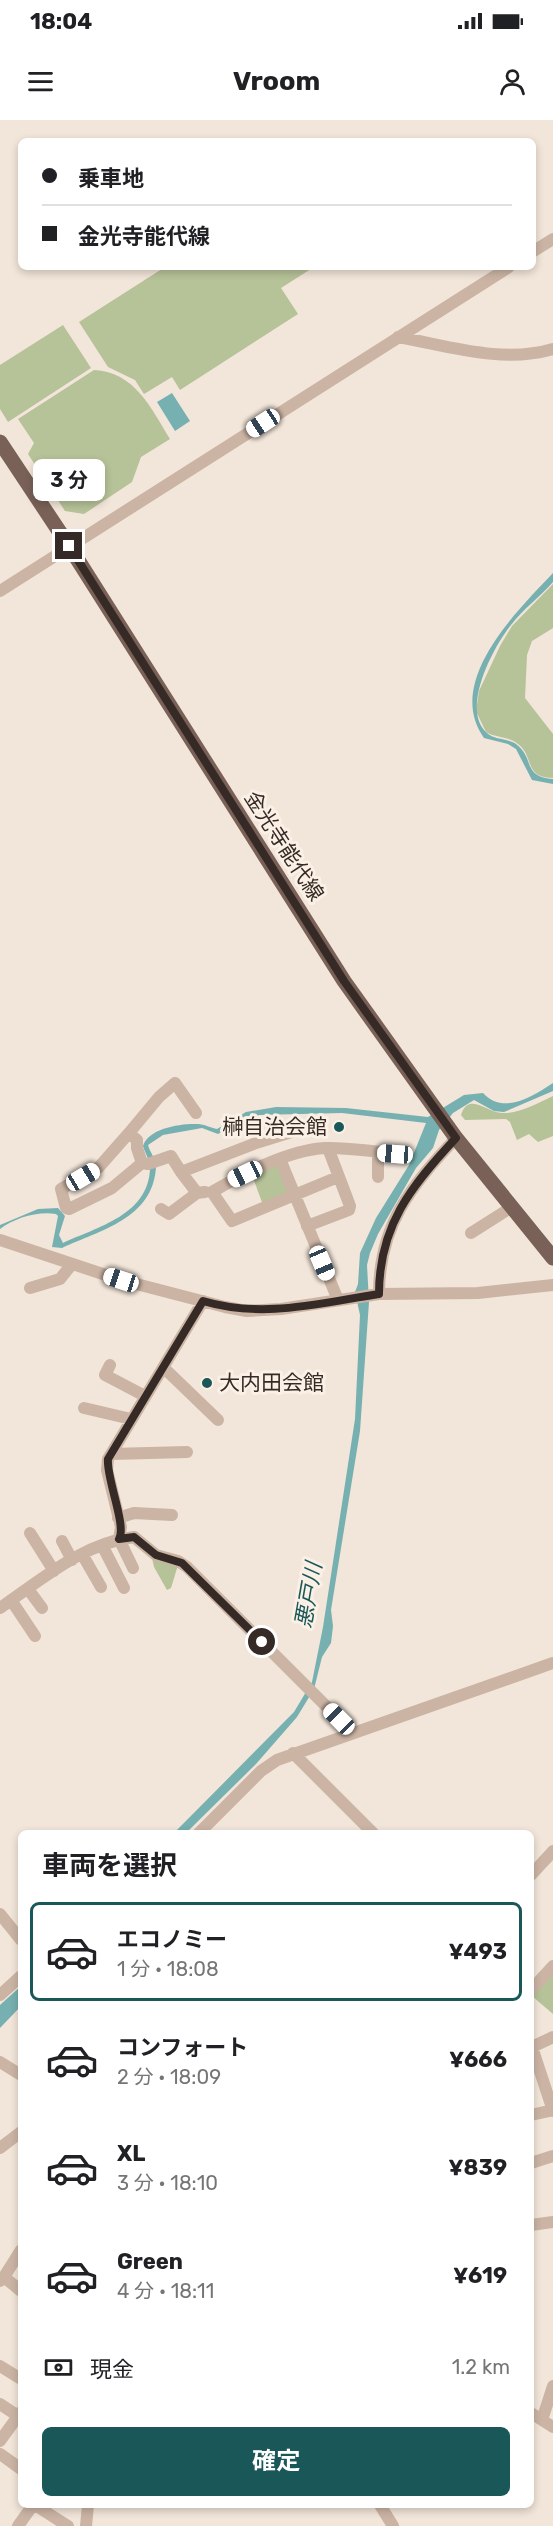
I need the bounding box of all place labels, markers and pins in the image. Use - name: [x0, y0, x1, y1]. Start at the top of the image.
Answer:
- place label: 榊自治会館: [222, 1114, 327, 1139]
- marker: 榊自治会館: [332, 1120, 346, 1134]
- place label: 大内田会館: [219, 1370, 324, 1395]
- marker: 大内田会館: [200, 1376, 214, 1390]

